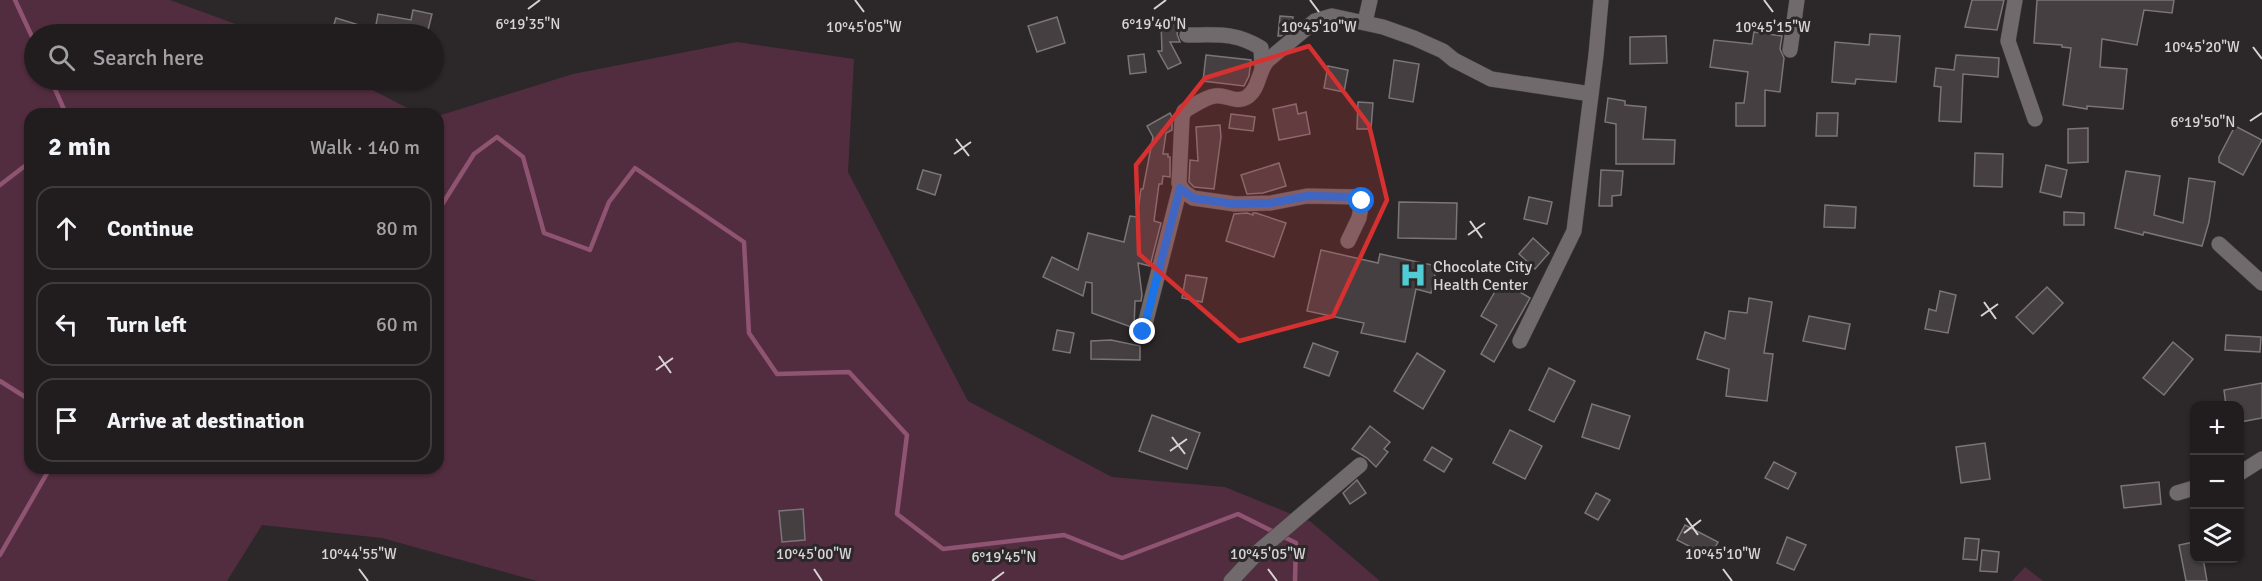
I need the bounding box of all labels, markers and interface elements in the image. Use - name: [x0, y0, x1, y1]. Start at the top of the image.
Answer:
- text: 6°19'35"N: [495, 15, 561, 33]
- text: 6°19'40"N: [1121, 15, 1187, 33]
- text: 10°45'05"W: [826, 18, 902, 36]
- text: 10°45'10"W: [1281, 18, 1357, 36]
- text: 10°45'15"W: [1735, 18, 1811, 36]
- search box: [24, 24, 444, 90]
- text: 10°45'20"W: [2164, 38, 2240, 56]
- icon: search: [45, 41, 78, 74]
- text: Search here: [93, 44, 204, 71]
- text: 6°19'50"N: [2170, 113, 2236, 131]
- text: 2 min: [48, 131, 111, 163]
- text: Walk · 140 m: [310, 135, 420, 160]
- route start: [1348, 187, 1374, 213]
- icon: ahead: [50, 212, 83, 245]
- text: Continue: [107, 215, 194, 242]
- text: 80 m: [376, 216, 418, 241]
- place label: Chocolate City Health Center: [1433, 257, 1533, 295]
- hospital icon: Chocolate City Health Center: [1398, 260, 1428, 290]
- icon: left: [50, 308, 83, 341]
- text: Turn left: [107, 311, 187, 338]
- text: 60 m: [376, 312, 418, 337]
- route end: [1129, 318, 1155, 344]
- map controls: [2190, 401, 2244, 563]
- button: +: [2190, 401, 2244, 455]
- icon: arrive: [50, 404, 83, 437]
- text: Arrive at destination: [107, 407, 304, 434]
- button: −: [2190, 455, 2244, 509]
- button: layers: [2190, 509, 2244, 563]
- text: 10°44'55"W: [321, 545, 397, 563]
- text: 10°45'00"W: [776, 545, 852, 563]
- text: 10°45'05"W: [1230, 545, 1306, 563]
- text: 10°45'10"W: [1685, 545, 1761, 563]
- text: 6°19'45"N: [971, 548, 1037, 566]

